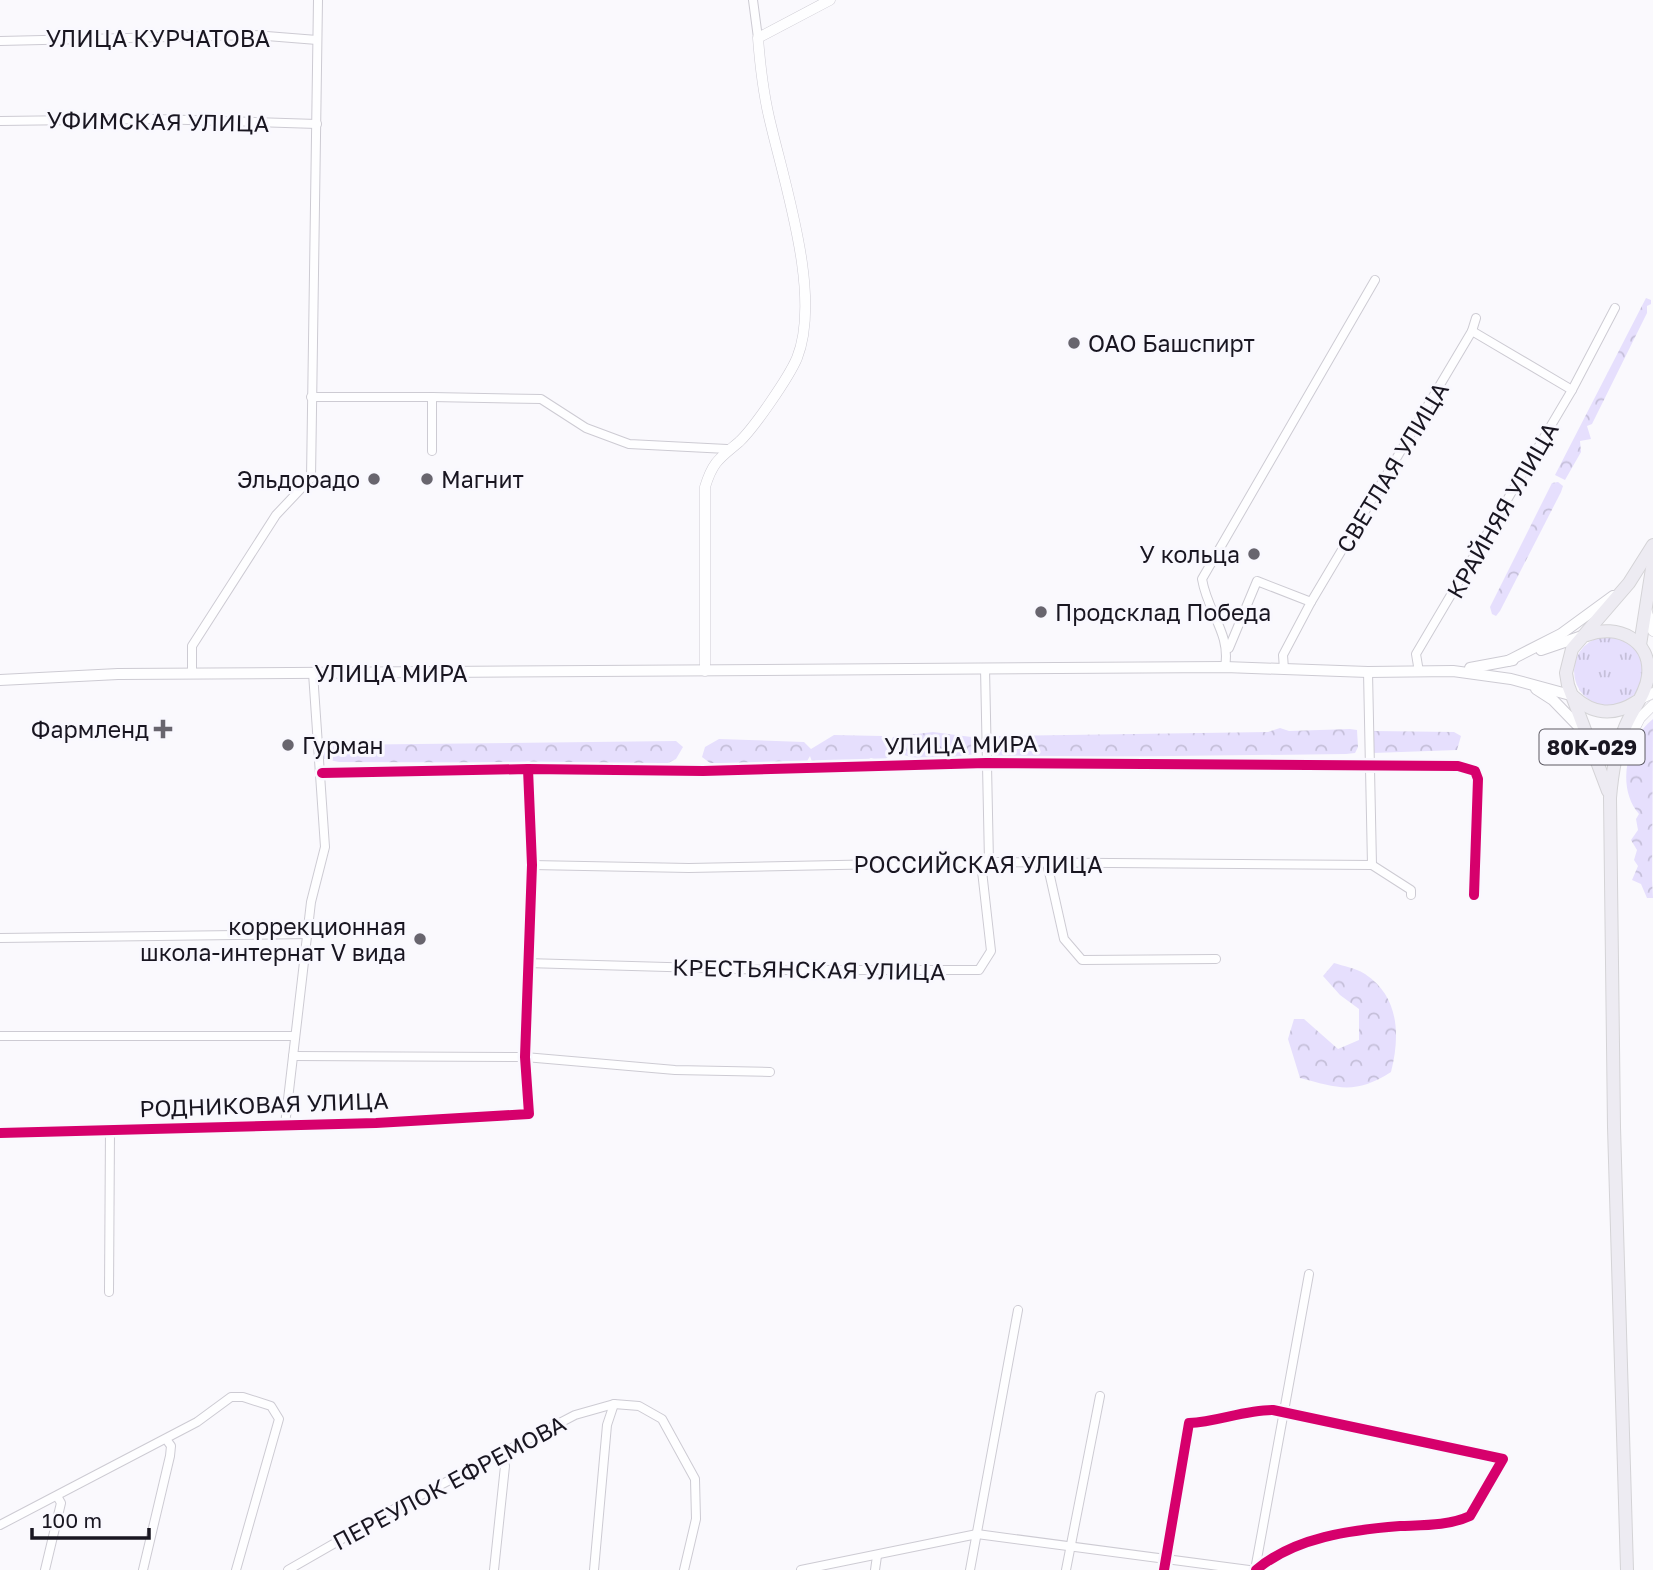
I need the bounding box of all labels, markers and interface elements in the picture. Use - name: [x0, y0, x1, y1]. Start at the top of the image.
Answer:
- street label: УЛИЦА КУРЧАТОВА: [46, 24, 270, 52]
- street label: УФИМСКАЯ УЛИЦА: [47, 105, 269, 137]
- place label: ОАО Башспирт: [1088, 329, 1255, 357]
- marker: ОАО Башспирт: [1066, 335, 1082, 351]
- street label: СВЕТЛАЯ УЛИЦА: [1330, 377, 1454, 557]
- street label: КРАЙНЯЯ УЛИЦА: [1440, 417, 1564, 603]
- place label: Эльдорадо: [237, 465, 360, 493]
- place label: Магнит: [441, 465, 524, 493]
- marker: Эльдорадо: [366, 471, 382, 487]
- marker: Магнит: [419, 471, 435, 487]
- place label: У кольца: [1139, 540, 1240, 568]
- marker: У кольца: [1246, 546, 1262, 562]
- place label: Продсклад Победа: [1055, 598, 1271, 626]
- marker: Продсклад Победа: [1033, 604, 1049, 620]
- street label: УЛИЦА МИРА: [314, 659, 468, 687]
- place label: Фармленд: [31, 715, 149, 743]
- marker: Фармленд: [155, 721, 171, 737]
- street label: УЛИЦА МИРА: [884, 729, 1038, 759]
- road number: 80К-029: [1540, 730, 1644, 764]
- place label: Гурман: [302, 731, 384, 759]
- marker: Гурман: [280, 737, 296, 753]
- street label: РОССИЙСКАЯ УЛИЦА: [853, 850, 1103, 878]
- place label: коррекционная школа-интернат V вида: [140, 912, 406, 966]
- marker: коррекционная школа-интернат V вида: [412, 931, 428, 947]
- street label: КРЕСТЬЯНСКАЯ УЛИЦА: [672, 953, 946, 985]
- street label: РОДНИКОВАЯ УЛИЦА: [139, 1086, 389, 1122]
- street label: ПЕРЕУЛОК ЕФРЕМОВА: [328, 1409, 570, 1555]
- scale bar: [32, 1496, 149, 1540]
- text: 100 m: [42, 1507, 102, 1533]

